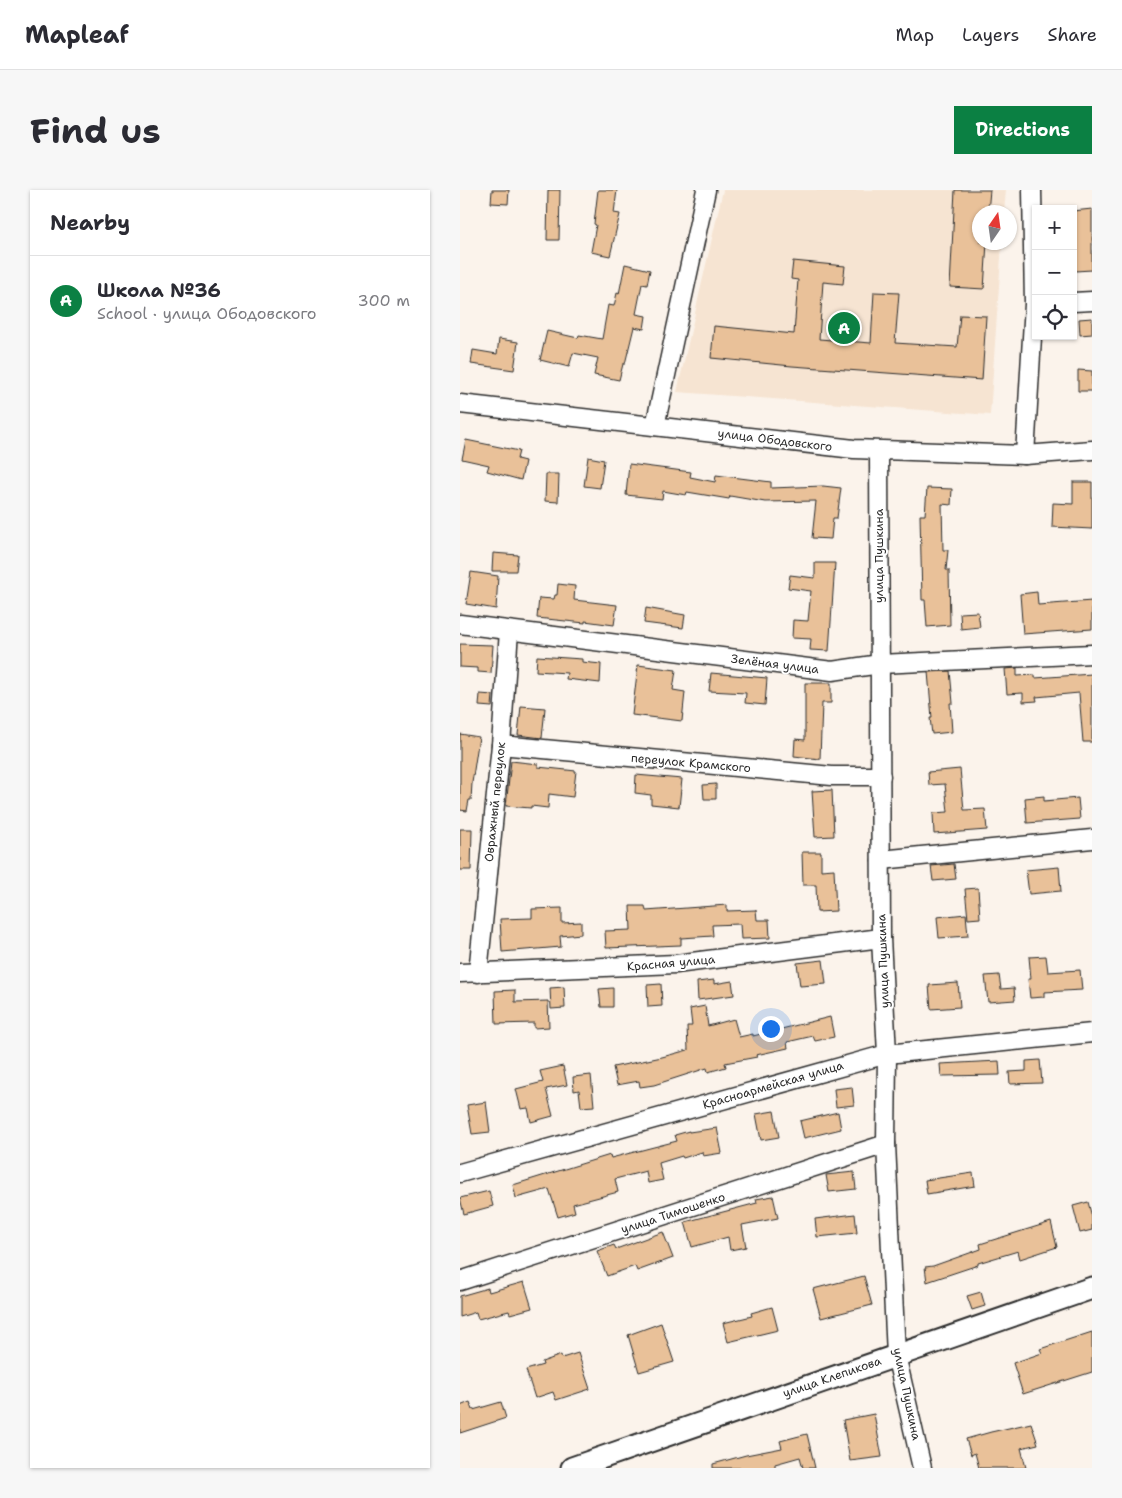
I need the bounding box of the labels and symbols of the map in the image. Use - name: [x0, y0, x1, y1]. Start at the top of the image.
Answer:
- north arrow: [972, 205, 1017, 250]
- pin: A: [828, 309, 860, 347]
- street label: улица Ободовского: [717, 425, 833, 455]
- street label: улица Пушкина: [871, 508, 887, 603]
- street label: Зелёная улица: [730, 651, 820, 677]
- street label: Овражный переулок: [481, 741, 509, 863]
- street label: переулок Крамского: [630, 750, 752, 776]
- street label: улица Пушкина: [873, 913, 893, 1008]
- street label: Красная улица: [626, 951, 716, 975]
- your location: [758, 1016, 784, 1042]
- street label: Красноармейская улица: [701, 1057, 846, 1113]
- street label: улица Тимошенко: [619, 1189, 727, 1237]
- street label: улица Пушкина: [889, 1346, 925, 1442]
- street label: улица Клепикова: [781, 1352, 884, 1401]

